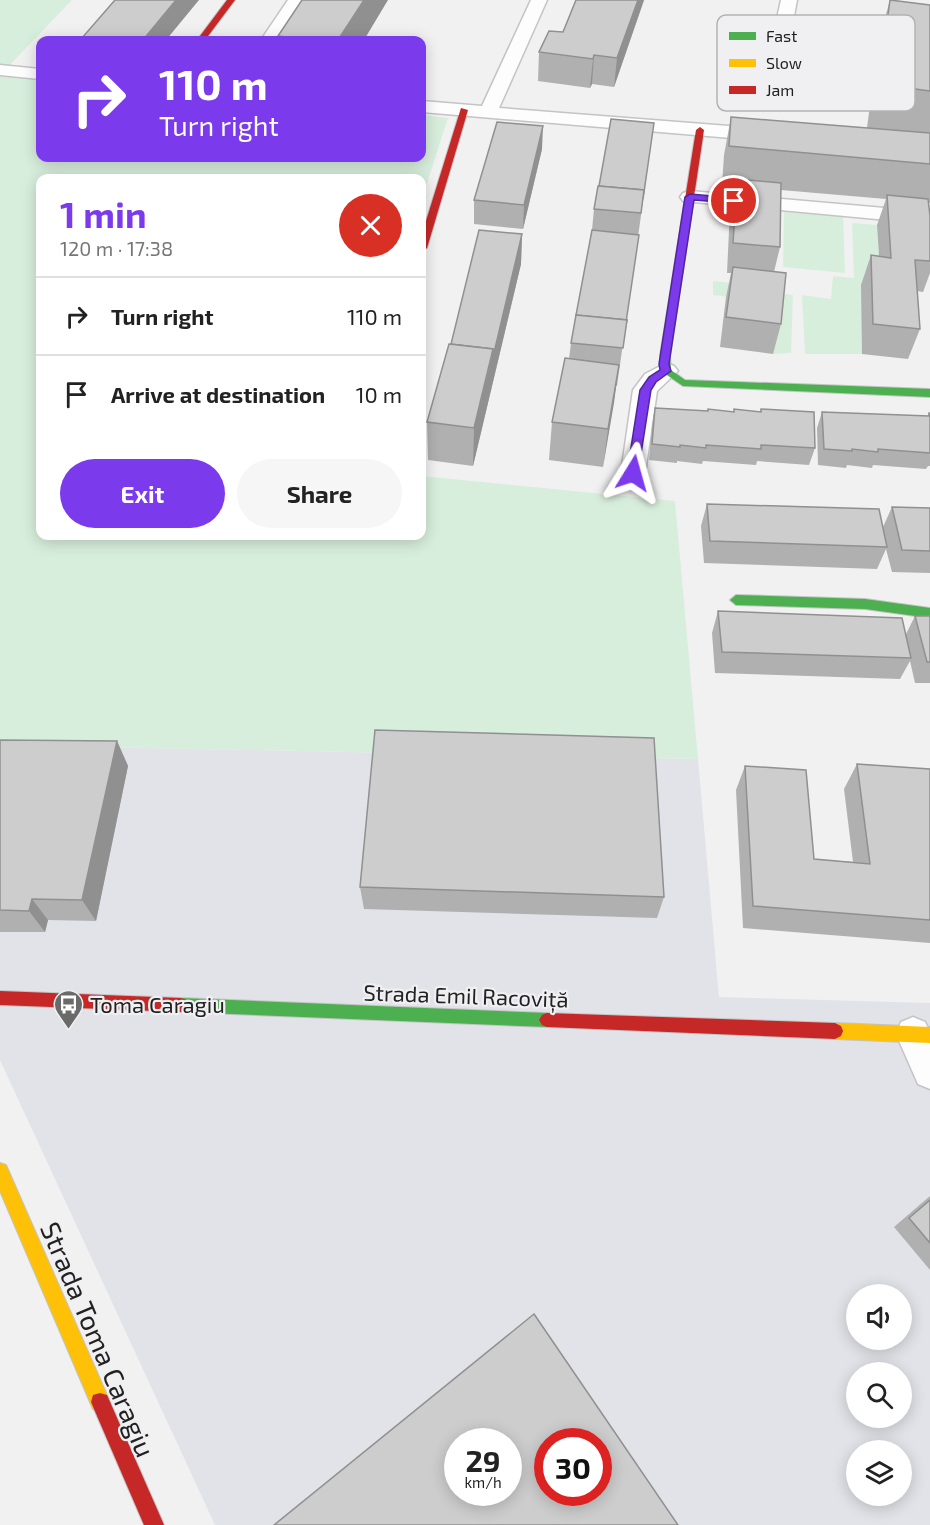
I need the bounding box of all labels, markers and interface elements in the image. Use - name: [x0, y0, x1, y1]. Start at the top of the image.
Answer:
- legend: [717, 15, 915, 111]
- text: Fast: [766, 26, 797, 45]
- text: Slow: [766, 53, 802, 72]
- text: 110 m: [159, 58, 268, 108]
- icon: right: [60, 60, 138, 138]
- text: Jam: [766, 80, 794, 99]
- text: Turn right: [159, 109, 279, 141]
- pin: [708, 175, 759, 226]
- icon: arrive: [717, 184, 750, 217]
- text: 1 min: [60, 192, 147, 235]
- button: close: [339, 194, 402, 257]
- text: 120 m · 17:38: [60, 236, 173, 260]
- icon: right: [60, 300, 93, 333]
- text: Turn right: [111, 303, 213, 329]
- text: 110 m: [347, 303, 402, 329]
- icon: arrive: [60, 378, 93, 411]
- text: Arrive at destination: [111, 381, 325, 407]
- text: 10 m: [356, 381, 402, 407]
- position arrow: [601, 441, 665, 505]
- button: Exit: [60, 459, 225, 528]
- button: Share: [237, 459, 402, 528]
- street label: Strada Emil Racoviță: [363, 978, 569, 1014]
- bus stop icon: Toma Caragiu: [53, 988, 85, 1030]
- place label: Toma Caragiu: [90, 991, 225, 1017]
- street label: Strada Toma Caragiu: [34, 1217, 163, 1462]
- map controls: [846, 1284, 912, 1506]
- button: sound: [846, 1284, 912, 1350]
- button: search: [846, 1362, 912, 1428]
- speed limit sign: 30: [534, 1428, 612, 1506]
- button: layers: [846, 1440, 912, 1506]
- text: 29: [465, 1442, 501, 1478]
- text: km/h: [464, 1473, 502, 1491]

